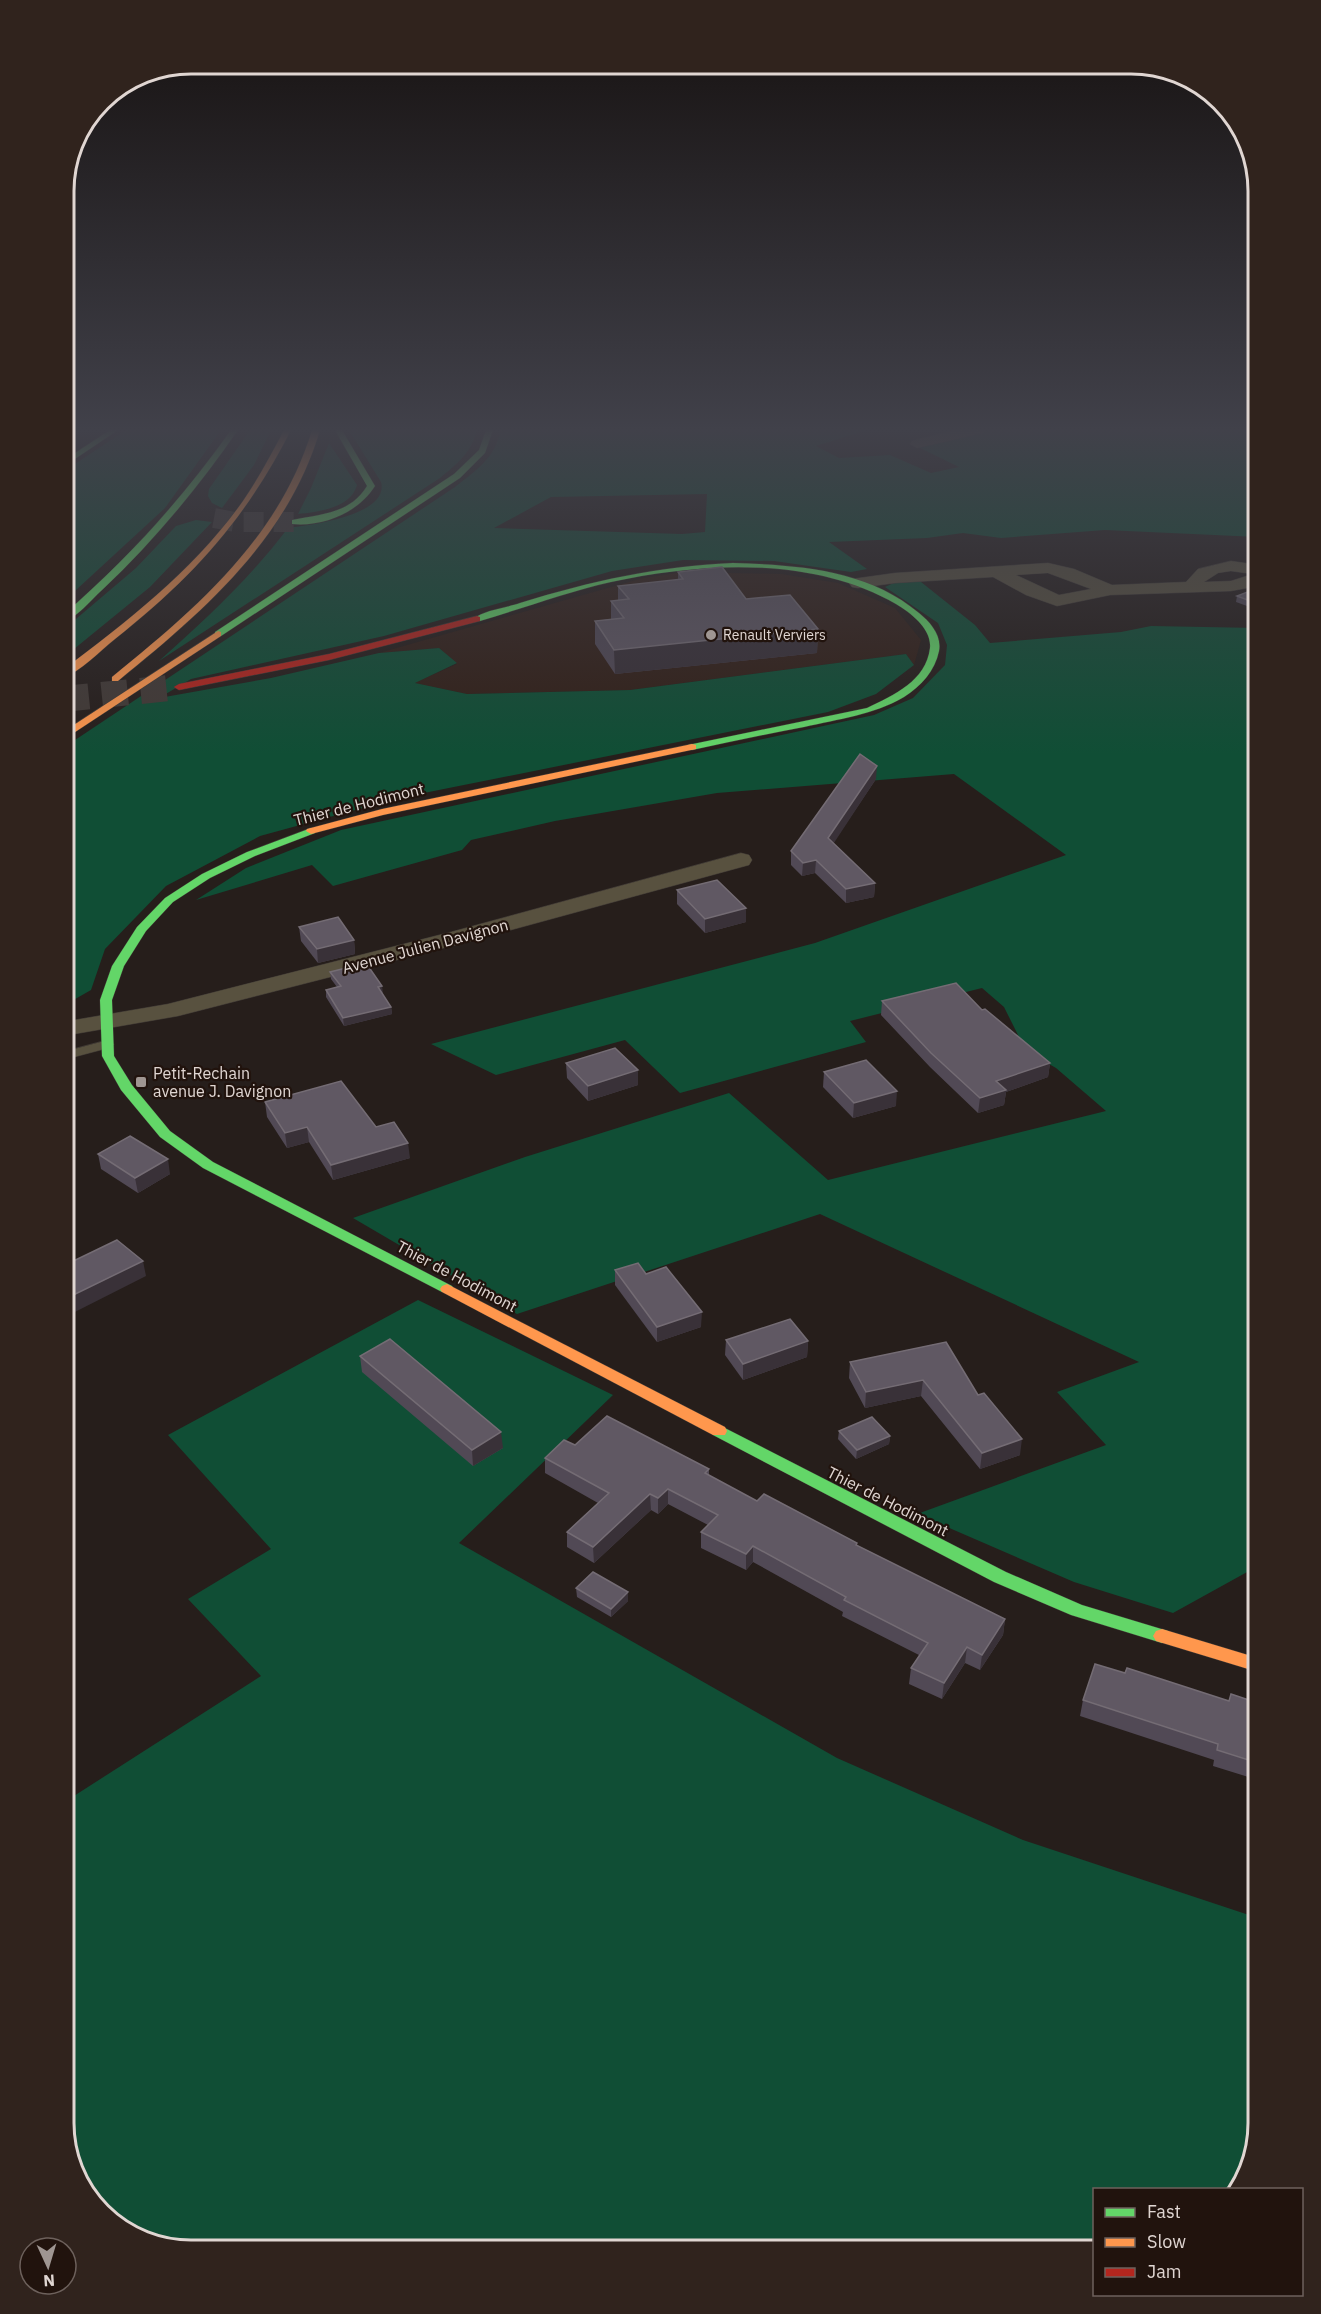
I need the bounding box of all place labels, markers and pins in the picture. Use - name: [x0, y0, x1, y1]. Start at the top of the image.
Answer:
- place label: Renault Verviers: [723, 626, 826, 644]
- marker: Renault Verviers: [704, 628, 718, 642]
- place label: Petit-Rechain avenue J. Davignon: [153, 1063, 291, 1101]
- marker: Petit-Rechain avenue J. Davignon: [134, 1075, 148, 1089]

